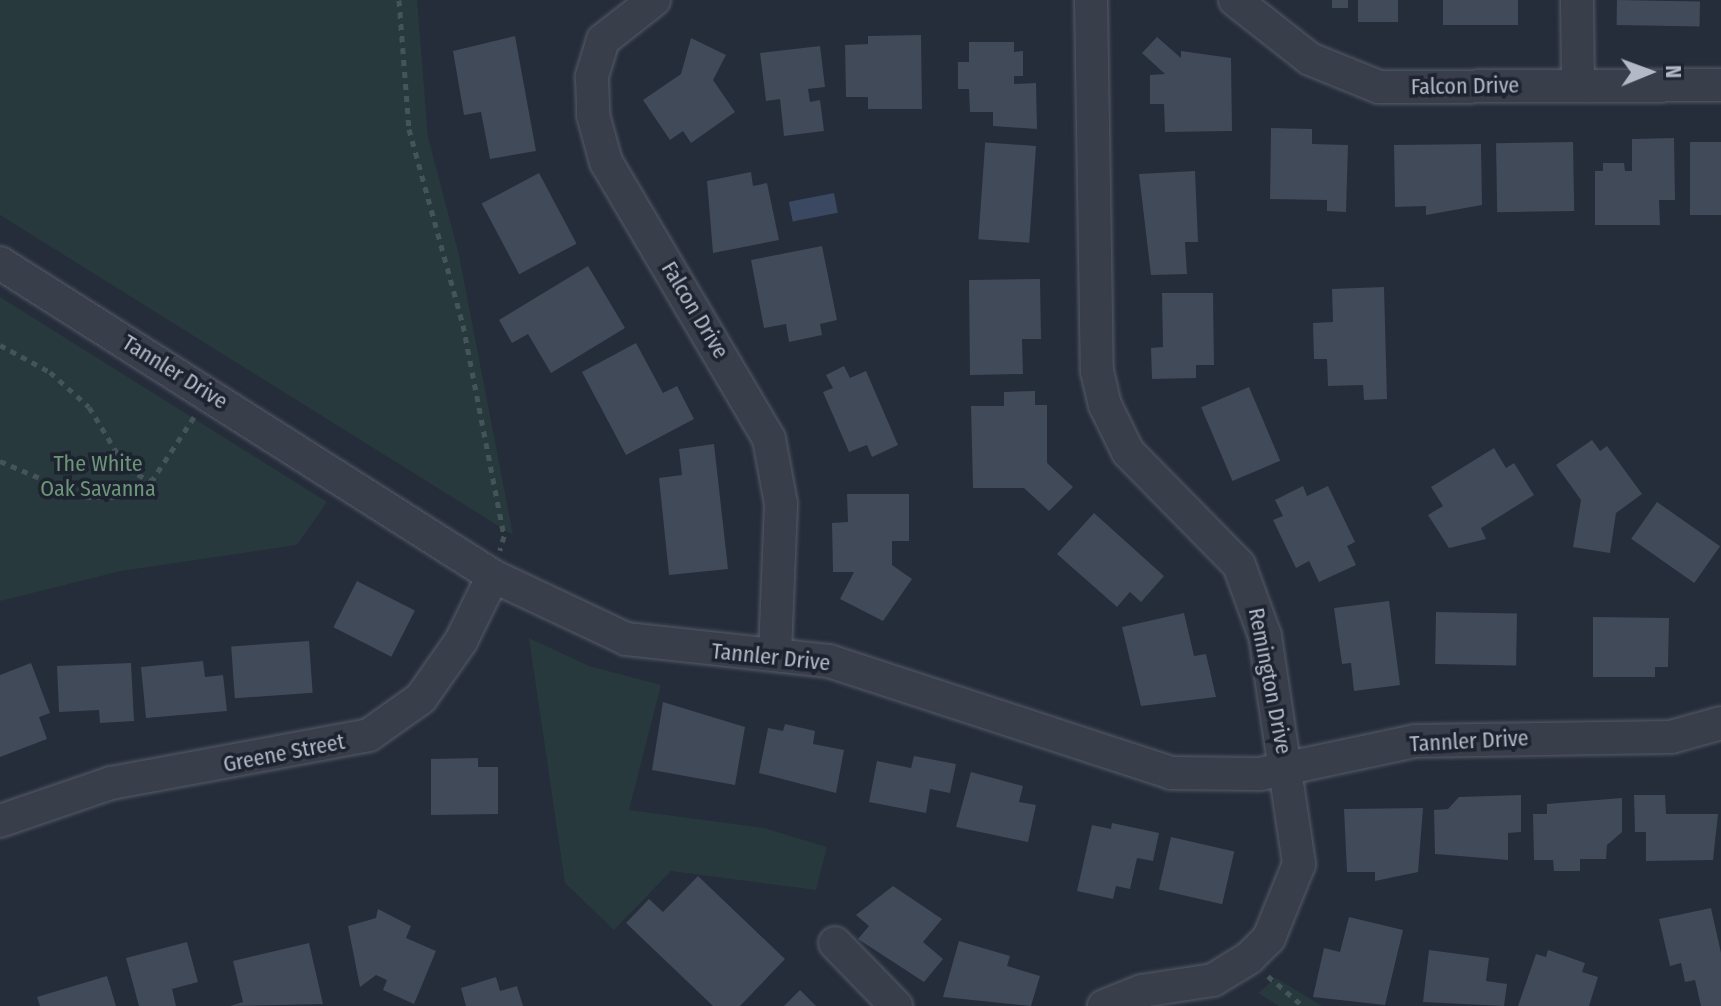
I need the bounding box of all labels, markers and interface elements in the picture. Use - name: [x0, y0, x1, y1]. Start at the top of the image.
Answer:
- north arrow: [1609, 32, 1689, 112]
- text: N: [1660, 65, 1687, 78]
- street label: Falcon Drive: [1411, 72, 1519, 100]
- street label: Falcon Drive: [656, 257, 734, 363]
- street label: Tannler Drive: [118, 329, 232, 415]
- park label: The White Oak Savanna: [40, 450, 156, 502]
- street label: Remington Drive: [1243, 605, 1297, 757]
- street label: Tannler Drive: [710, 638, 832, 676]
- street label: Tannler Drive: [1409, 725, 1529, 757]
- street label: Greene Street: [221, 728, 347, 778]

